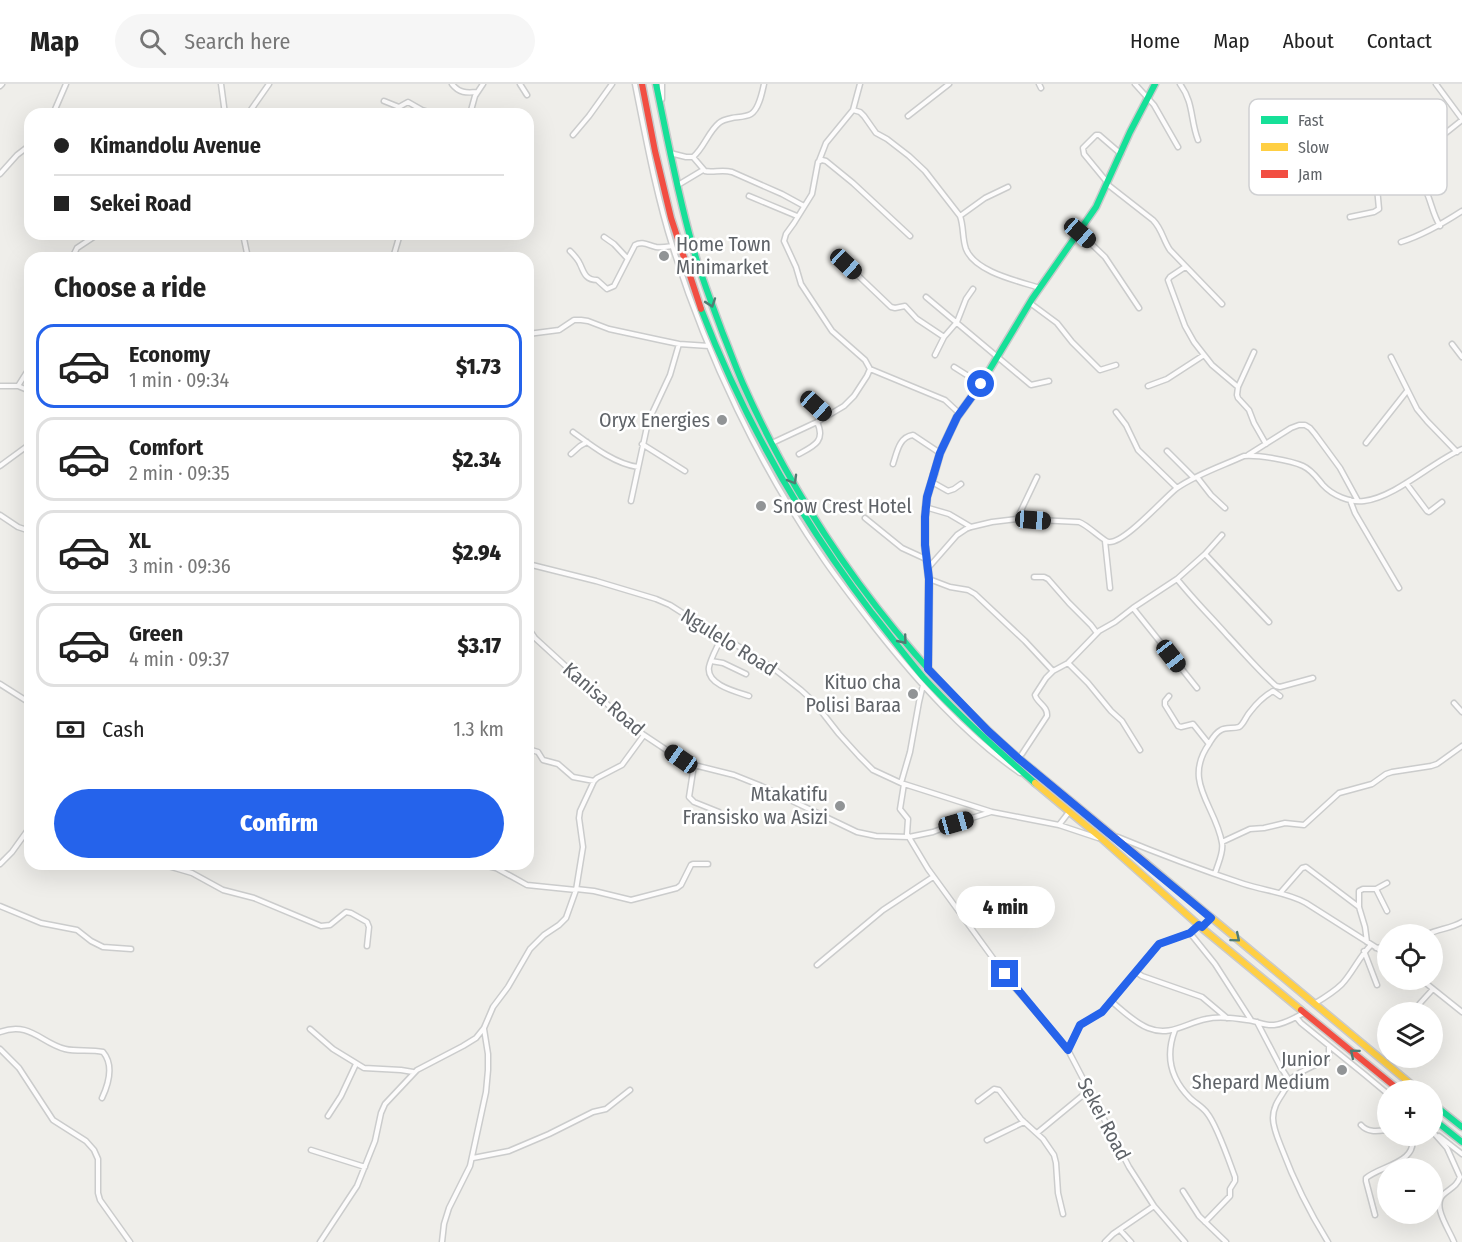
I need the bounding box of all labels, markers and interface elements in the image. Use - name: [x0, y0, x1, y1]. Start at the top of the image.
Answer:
- search box: [115, 14, 535, 68]
- text: Map: [30, 25, 79, 58]
- icon: search: [136, 25, 169, 58]
- text: Search here: [184, 28, 290, 55]
- text: Home: [1130, 28, 1180, 54]
- text: Map: [1213, 28, 1250, 54]
- text: About: [1283, 28, 1334, 54]
- text: Contact: [1367, 28, 1432, 54]
- legend: [1249, 99, 1447, 195]
- text: Fast: [1298, 111, 1325, 130]
- text: Kimandolu Avenue: [90, 132, 261, 159]
- text: Slow: [1298, 138, 1329, 157]
- text: Jam: [1298, 165, 1323, 184]
- text: Sekei Road: [90, 190, 191, 217]
- car: [1061, 214, 1099, 252]
- place label: Home Town Minimarket: [676, 232, 771, 279]
- car: [827, 245, 865, 283]
- marker: Home Town Minimarket: [657, 249, 671, 263]
- text: Choose a ride: [54, 272, 206, 304]
- one-way arrow: [704, 298, 717, 308]
- icon: car: [57, 339, 111, 393]
- text: Economy: [129, 341, 210, 368]
- text: $1.73: [456, 353, 501, 380]
- text: 1 min · 09:34: [129, 368, 229, 392]
- route start: [967, 370, 994, 397]
- car: [797, 387, 835, 425]
- place label: Oryx Energies: [599, 408, 710, 432]
- marker: Oryx Energies: [715, 413, 729, 427]
- icon: car: [57, 432, 111, 486]
- text: Comfort: [129, 434, 203, 461]
- text: $2.34: [452, 446, 501, 473]
- text: 2 min · 09:35: [129, 461, 230, 485]
- one-way arrow: [786, 474, 797, 484]
- place label: Snow Crest Hotel: [773, 494, 912, 518]
- marker: Snow Crest Hotel: [754, 499, 768, 513]
- car: [1014, 510, 1052, 530]
- icon: car: [57, 525, 111, 579]
- text: XL: [129, 527, 151, 554]
- text: $2.94: [452, 539, 501, 566]
- text: 3 min · 09:36: [129, 554, 231, 578]
- street label: Ngulelo Road: [677, 603, 781, 681]
- icon: car: [57, 618, 111, 672]
- text: Green: [129, 620, 183, 647]
- text: $3.17: [457, 632, 501, 659]
- one-way arrow: [896, 634, 907, 645]
- car: [1153, 636, 1189, 676]
- text: 4 min · 09:37: [129, 647, 229, 671]
- street label: Kanisa Road: [558, 657, 650, 741]
- place label: Kituo cha Polisi Baraa: [805, 670, 901, 717]
- marker: Kituo cha Polisi Baraa: [906, 687, 920, 701]
- icon: cash: [54, 713, 87, 746]
- text: Cash: [102, 716, 145, 743]
- text: 1.3 km: [453, 717, 504, 741]
- car: [661, 741, 701, 777]
- place label: Mtakatifu Fransisko wa Asizi: [682, 782, 828, 829]
- button: Confirm: [54, 789, 504, 858]
- marker: Mtakatifu Fransisko wa Asizi: [833, 799, 847, 813]
- car: [936, 809, 976, 837]
- callout: 4 min: [956, 887, 1054, 929]
- text: 4 min: [983, 895, 1028, 919]
- map controls: [1377, 924, 1443, 1224]
- button: locate: [1377, 924, 1443, 990]
- one-way arrow: [1229, 931, 1240, 942]
- route end: [991, 960, 1018, 987]
- button: layers: [1377, 1002, 1443, 1068]
- place label: Junior Shepard Medium: [1192, 1047, 1330, 1094]
- one-way arrow: [1350, 1050, 1361, 1061]
- marker: Junior Shepard Medium: [1335, 1063, 1349, 1077]
- street label: Sekei Road: [1072, 1074, 1136, 1164]
- button: +: [1377, 1080, 1443, 1146]
- button: −: [1377, 1158, 1443, 1224]

